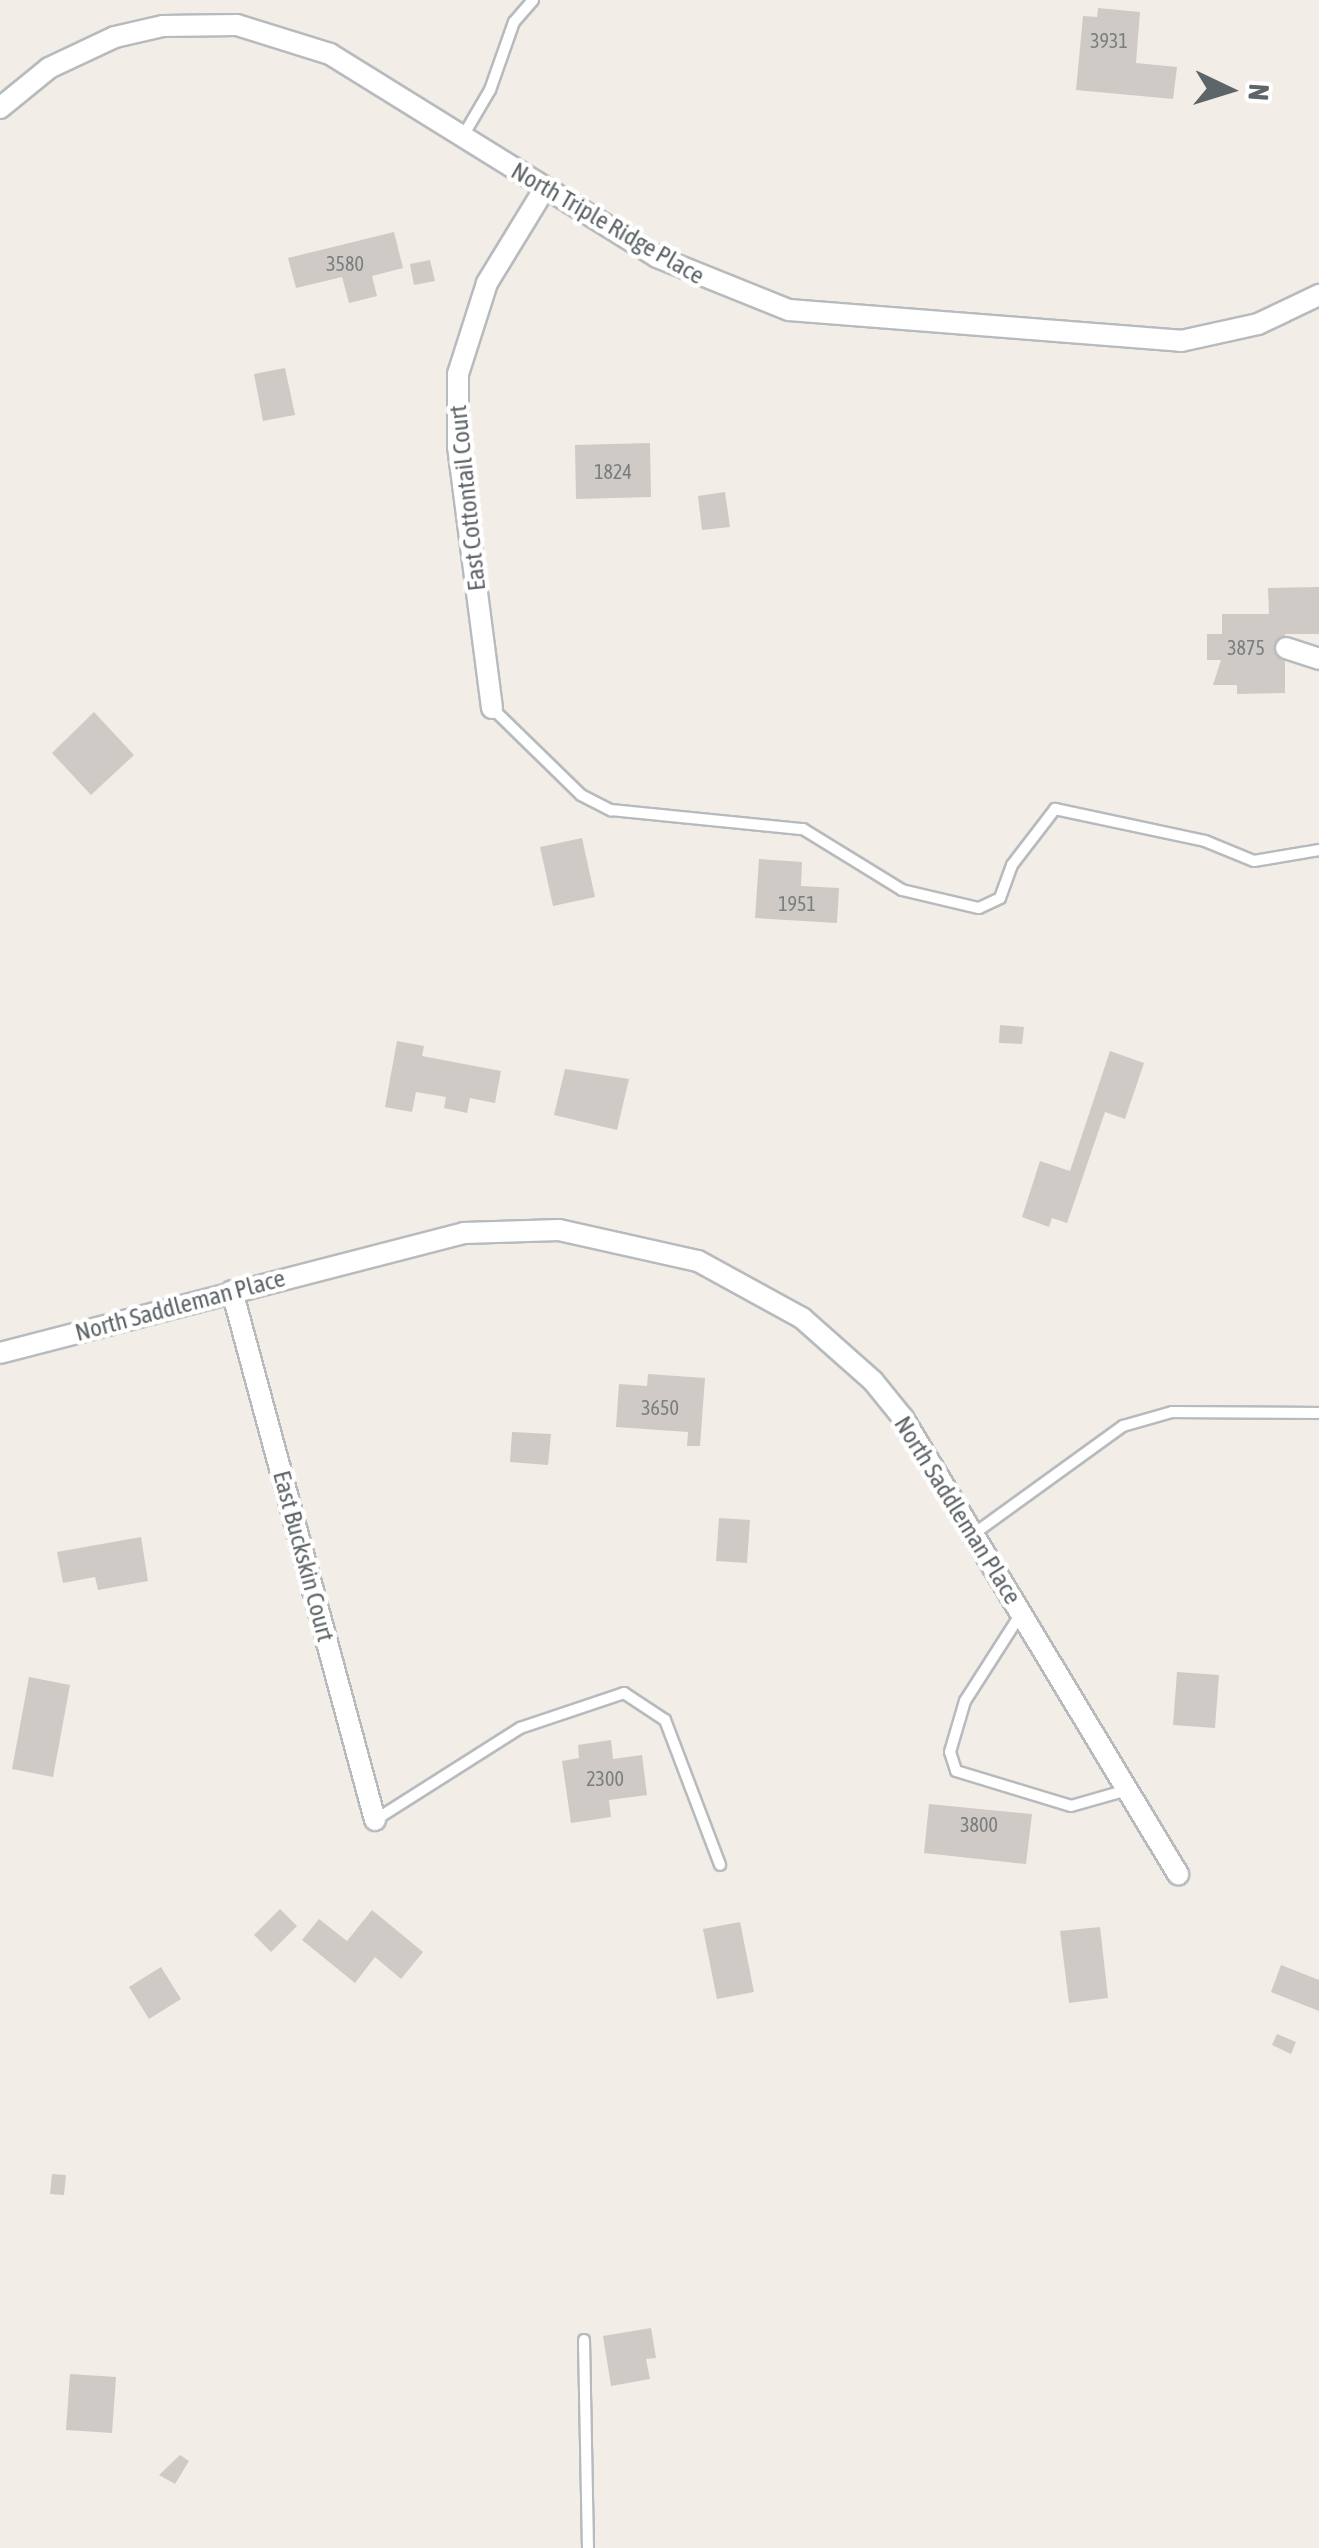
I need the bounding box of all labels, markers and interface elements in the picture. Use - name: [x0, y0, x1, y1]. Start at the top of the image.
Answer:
- house number: 3931: [1090, 28, 1128, 52]
- north arrow: [1179, 40, 1279, 140]
- text: N: [1242, 83, 1275, 101]
- street label: North Triple Ridge Place: [506, 155, 710, 291]
- house number: 3580: [326, 251, 364, 275]
- street label: East Cottontail Court: [442, 404, 492, 592]
- house number: 1824: [594, 459, 632, 483]
- house number: 3875: [1227, 635, 1265, 659]
- house number: 1951: [778, 891, 816, 915]
- street label: North Saddleman Place: [72, 1263, 288, 1347]
- house number: 3650: [641, 1395, 679, 1419]
- street label: North Saddleman Place: [888, 1410, 1028, 1610]
- street label: East Buckskin Court: [267, 1467, 341, 1645]
- house number: 2300: [586, 1766, 624, 1790]
- house number: 3800: [960, 1812, 998, 1836]

